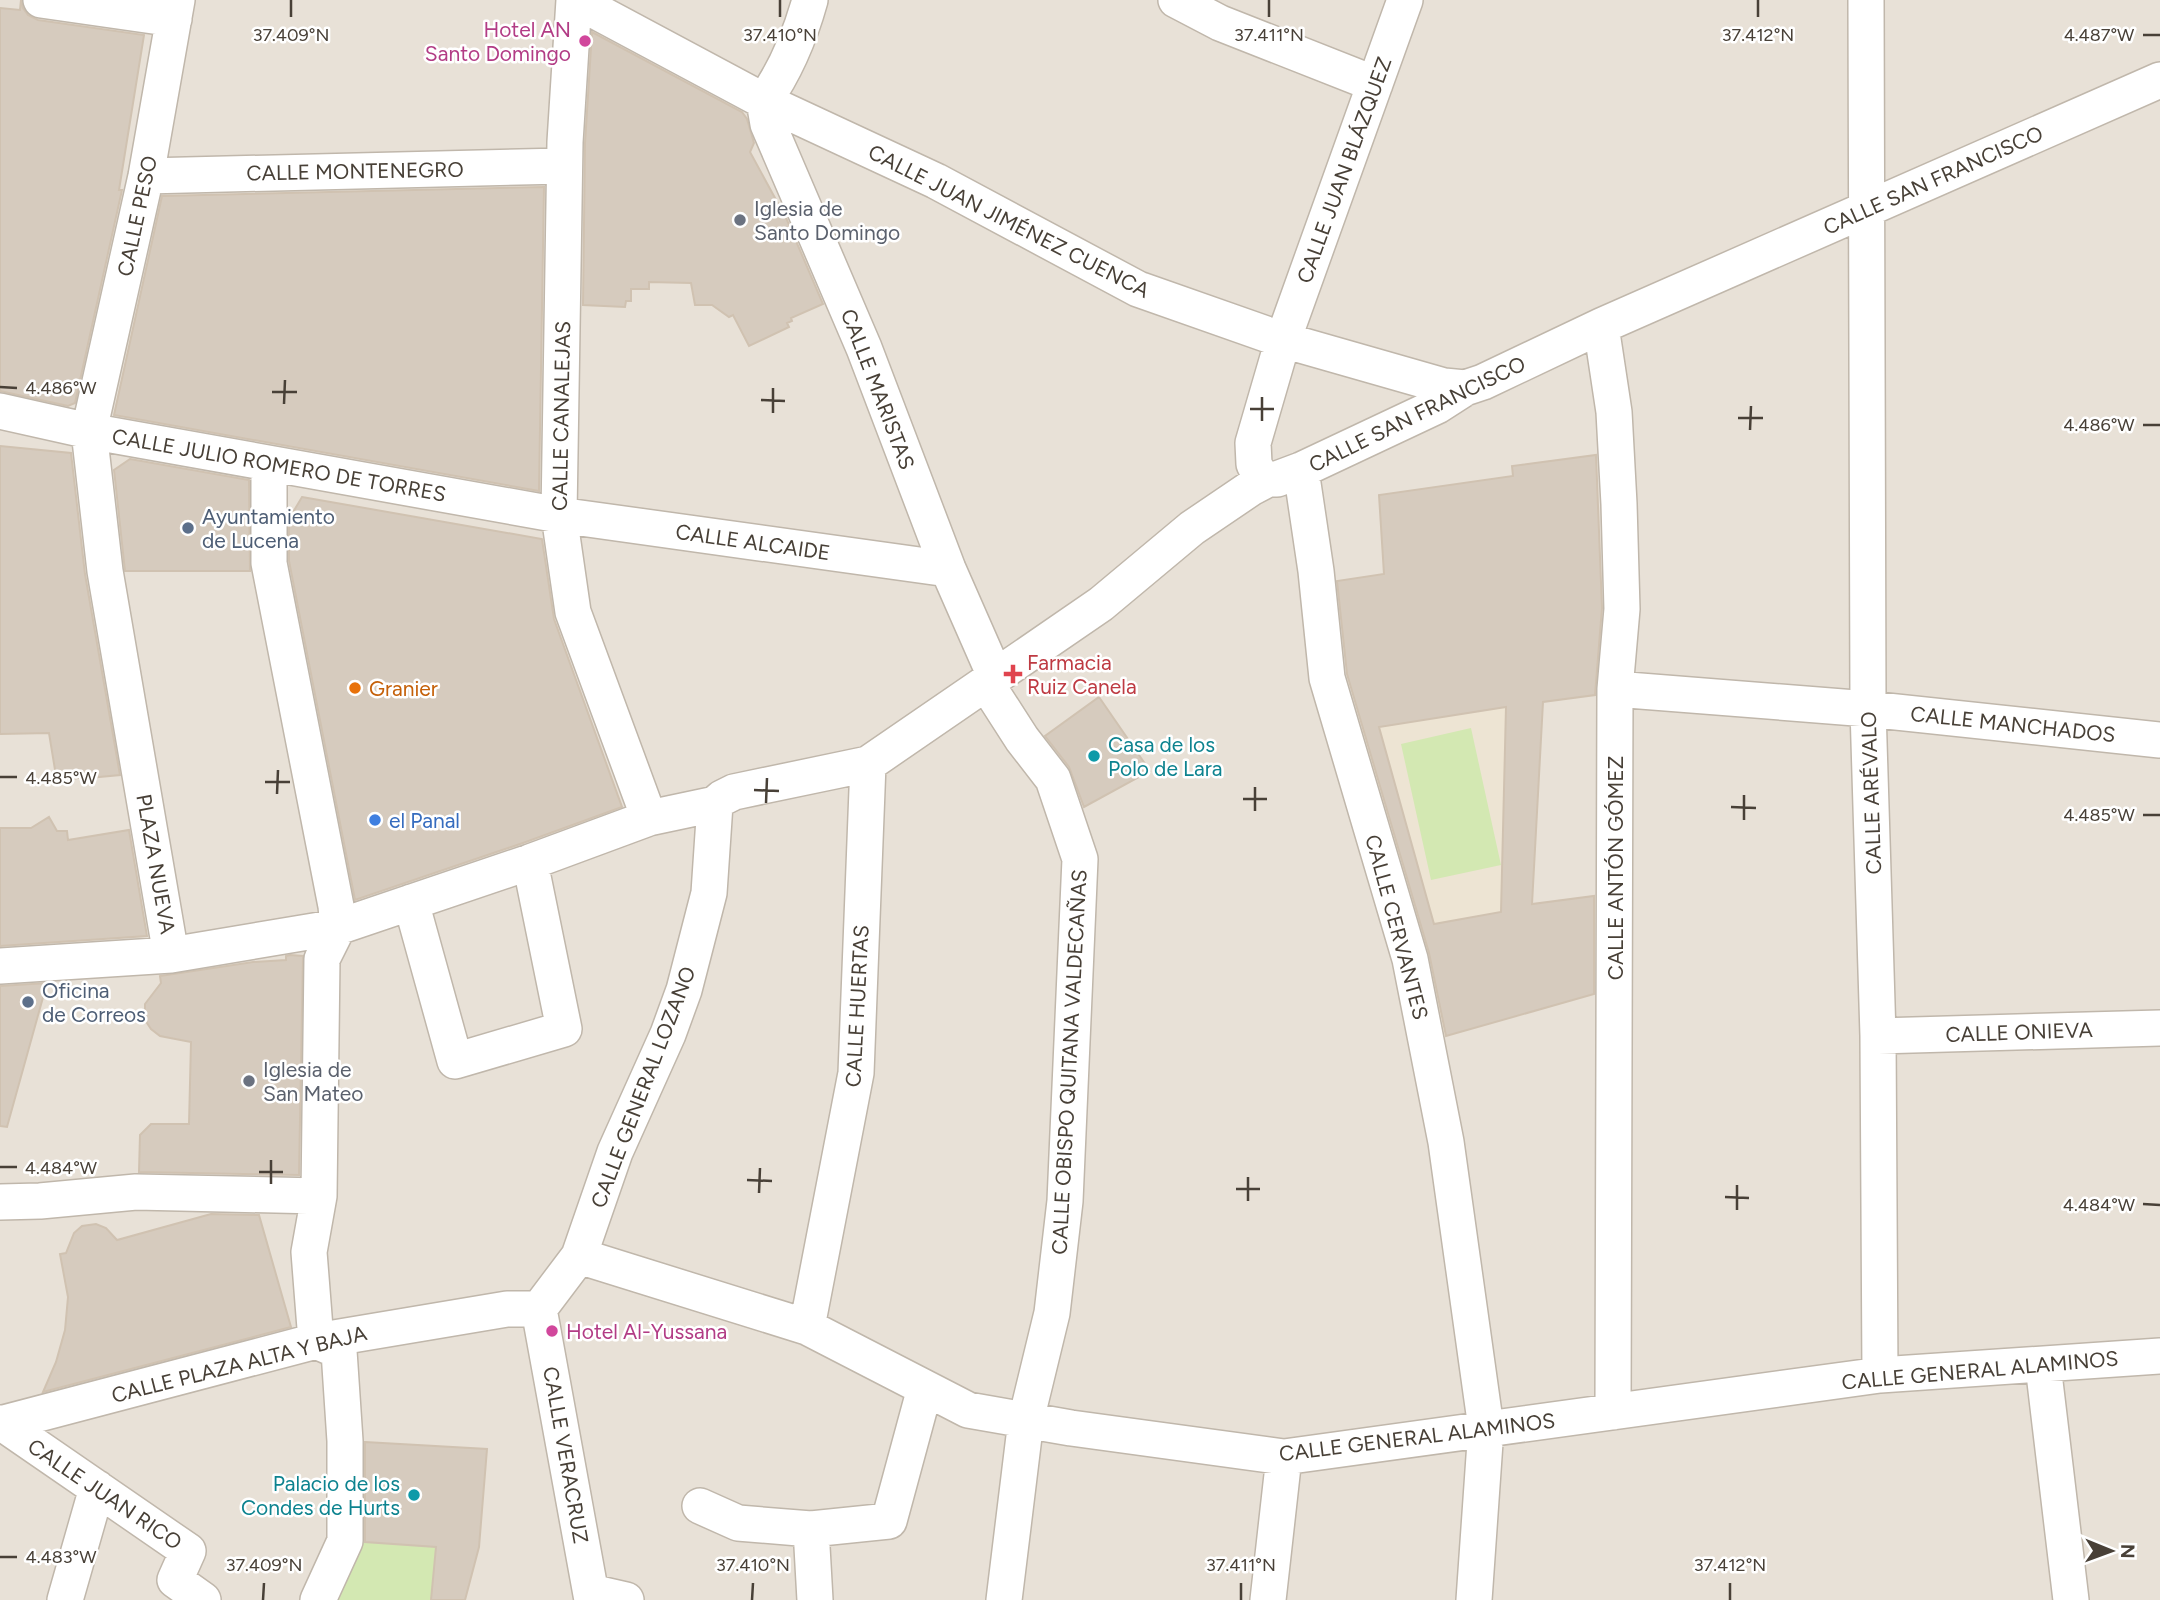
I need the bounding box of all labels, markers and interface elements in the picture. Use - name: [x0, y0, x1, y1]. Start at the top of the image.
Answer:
- place label: Hotel AN Santo Domingo: [425, 17, 571, 66]
- text: 37.409°N: [253, 24, 329, 46]
- text: 37.410°N: [743, 24, 817, 46]
- text: 37.411°N: [1234, 24, 1304, 46]
- text: 37.412°N: [1722, 24, 1794, 46]
- text: 4.487°W: [2064, 24, 2135, 46]
- marker: Hotel AN Santo Domingo: [577, 33, 593, 49]
- street label: CALLE JUAN BLÁZQUEZ: [1291, 54, 1397, 286]
- street label: CALLE SAN FRANCISCO: [1819, 120, 2047, 240]
- street label: CALLE JUAN JIMÉNEZ CUENCA: [864, 139, 1154, 303]
- street label: CALLE PESO: [112, 153, 162, 279]
- street label: CALLE MONTENEGRO: [246, 157, 464, 185]
- place label: Iglesia de Santo Domingo: [754, 196, 900, 245]
- marker: Iglesia de Santo Domingo: [732, 212, 748, 228]
- street label: CALLE MARISTAS: [836, 305, 920, 473]
- street label: CALLE CANALEJAS: [547, 321, 575, 511]
- street label: CALLE SAN FRANCISCO: [1305, 351, 1529, 477]
- text: 4.486°W: [25, 377, 97, 399]
- text: 4.486°W: [2063, 414, 2135, 436]
- street label: CALLE JULIO ROMERO DE TORRES: [110, 423, 448, 507]
- place label: Ayuntamiento de Lucena: [202, 504, 335, 553]
- street label: CALLE ALCAIDE: [674, 519, 832, 565]
- marker: Ayuntamiento de Lucena: [180, 520, 196, 536]
- place label: Farmacia Ruiz Canela: [1027, 650, 1137, 699]
- marker: Farmacia Ruiz Canela: [1005, 666, 1021, 682]
- place label: Granier: [369, 676, 438, 701]
- marker: Granier: [347, 680, 363, 696]
- street label: CALLE MANCHADOS: [1909, 701, 2117, 747]
- street label: CALLE ARÉVALO: [1856, 711, 1886, 875]
- place label: Casa de los Polo de Lara: [1108, 732, 1223, 781]
- marker: Casa de los Polo de Lara: [1086, 748, 1102, 764]
- street label: CALLE ANTÓN GÓMEZ: [1603, 756, 1628, 980]
- text: 4.485°W: [25, 767, 97, 789]
- street label: PLAZA NUEVA: [131, 792, 181, 936]
- text: 4.485°W: [2063, 804, 2135, 826]
- place label: el Panal: [389, 808, 460, 833]
- marker: el Panal: [367, 812, 383, 828]
- street label: CALLE CERVANTES: [1360, 832, 1434, 1022]
- street label: CALLE OBISPO QUITANA VALDECAÑAS: [1046, 869, 1092, 1255]
- street label: CALLE HUERTAS: [840, 924, 874, 1088]
- street label: CALLE GENERAL LOZANO: [585, 963, 701, 1211]
- place label: Oficina de Correos: [42, 978, 146, 1027]
- marker: Oficina de Correos: [20, 994, 36, 1010]
- street label: CALLE ONIEVA: [1945, 1017, 2093, 1047]
- place label: Iglesia de San Mateo: [263, 1057, 364, 1106]
- marker: Iglesia de San Mateo: [241, 1073, 257, 1089]
- text: 4.484°W: [25, 1157, 98, 1179]
- text: 4.484°W: [2063, 1194, 2136, 1216]
- place label: Hotel Al-Yussana: [566, 1319, 727, 1344]
- street label: CALLE PLAZA ALTA Y BAJA: [109, 1320, 369, 1408]
- marker: Hotel Al-Yussana: [544, 1323, 560, 1339]
- street label: CALLE GENERAL ALAMINOS: [1841, 1345, 2119, 1395]
- street label: CALLE VERACRUZ: [538, 1365, 594, 1545]
- street label: CALLE GENERAL ALAMINOS: [1278, 1408, 1556, 1466]
- street label: CALLE JUAN RICO: [23, 1433, 187, 1555]
- place label: Palacio de los Condes de Hurts: [241, 1471, 400, 1520]
- marker: Palacio de los Condes de Hurts: [406, 1487, 422, 1503]
- north arrow: [2076, 1516, 2146, 1586]
- text: N: [2116, 1544, 2139, 1559]
- text: 4.483°W: [26, 1546, 97, 1568]
- text: 37.409°N: [226, 1554, 302, 1576]
- text: 37.410°N: [716, 1554, 790, 1576]
- text: 37.411°N: [1206, 1554, 1276, 1576]
- text: 37.412°N: [1694, 1554, 1766, 1576]

